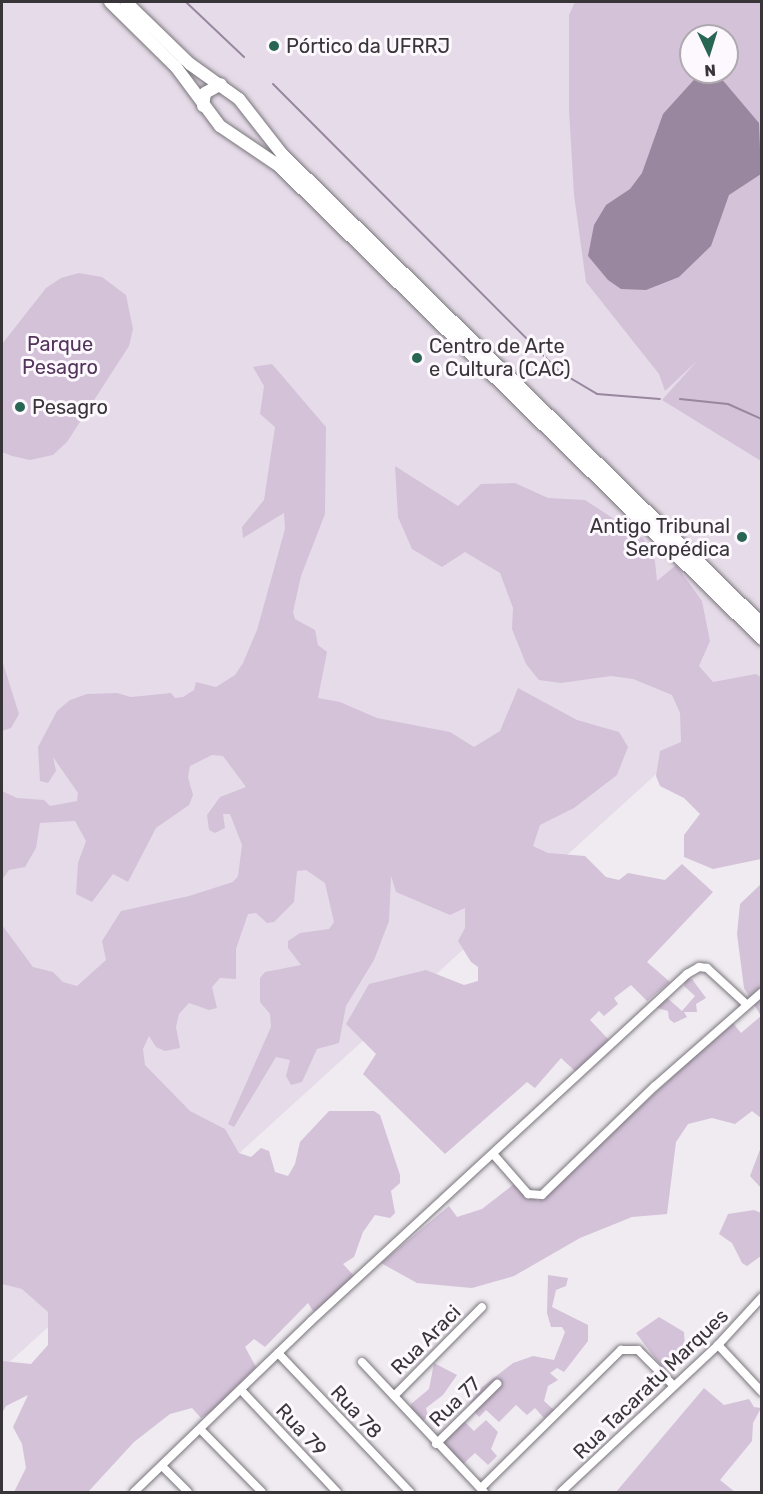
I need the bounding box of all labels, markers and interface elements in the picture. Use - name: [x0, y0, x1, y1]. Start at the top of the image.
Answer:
- north arrow: [679, 24, 739, 84]
- place label: Pórtico da UFRRJ: [286, 34, 450, 58]
- marker: Pórtico da UFRRJ: [267, 39, 281, 53]
- text: N: [704, 61, 717, 80]
- park label: Parque Pesagro: [22, 333, 98, 380]
- place label: Centro de Arte e Cultura (CAC): [429, 334, 571, 381]
- marker: Centro de Arte e Cultura (CAC): [410, 351, 424, 365]
- place label: Pesagro: [32, 395, 108, 419]
- marker: Pesagro: [13, 400, 27, 414]
- place label: Antigo Tribunal Seropédica: [589, 514, 730, 561]
- marker: Antigo Tribunal Seropédica: [735, 530, 749, 544]
- street label: Rua Araci: [386, 1300, 466, 1380]
- street label: Rua Tacaratu Marques: [568, 1304, 734, 1464]
- street label: Rua 77: [425, 1372, 485, 1432]
- street label: Rua 78: [325, 1380, 387, 1444]
- street label: Rua 79: [271, 1399, 331, 1461]

